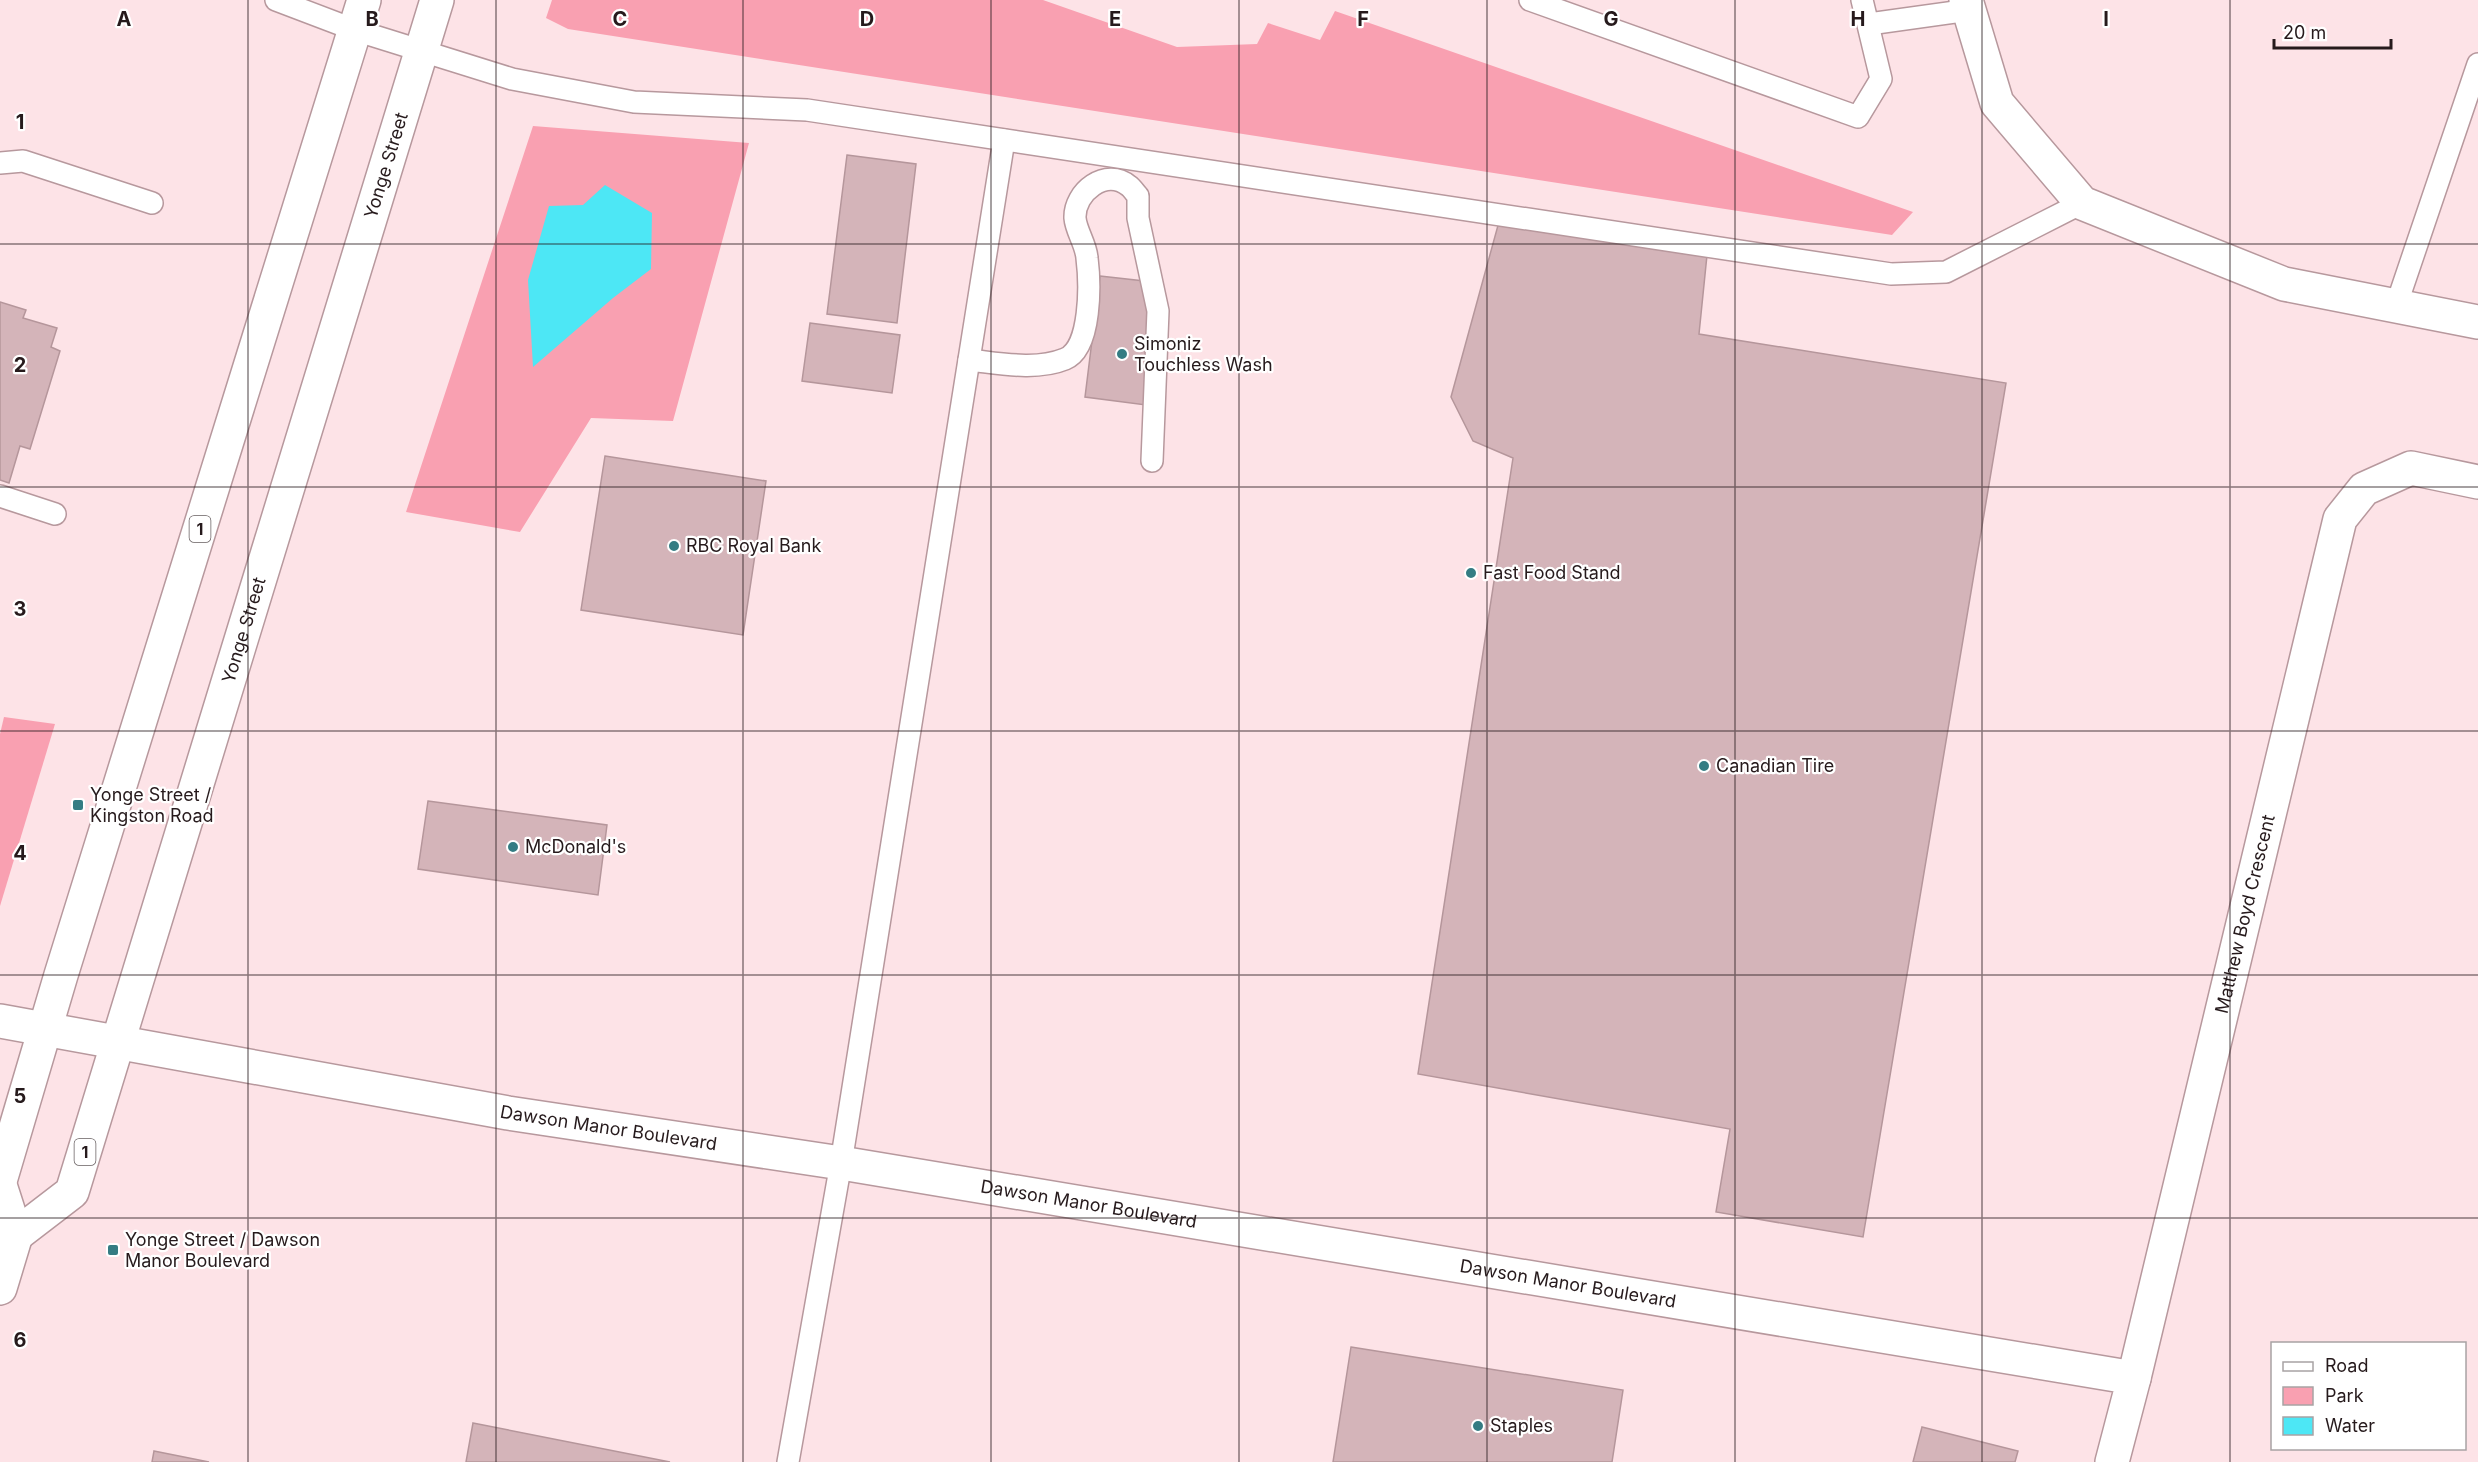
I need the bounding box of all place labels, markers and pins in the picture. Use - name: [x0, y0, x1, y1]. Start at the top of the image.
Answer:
- place label: Simoniz Touchless Wash: [1134, 333, 1273, 375]
- marker: Simoniz Touchless Wash: [1115, 347, 1129, 361]
- place label: RBC Royal Bank: [686, 535, 821, 556]
- marker: RBC Royal Bank: [667, 539, 681, 553]
- place label: Fast Food Stand: [1483, 562, 1621, 583]
- marker: Fast Food Stand: [1464, 566, 1478, 580]
- place label: Canadian Tire: [1716, 755, 1834, 776]
- marker: Canadian Tire: [1697, 759, 1711, 773]
- place label: Yonge Street / Kingston Road: [90, 784, 214, 826]
- marker: Yonge Street / Kingston Road: [71, 798, 85, 812]
- place label: McDonald's: [525, 836, 626, 857]
- marker: McDonald's: [506, 840, 520, 854]
- place label: Yonge Street / Dawson Manor Boulevard: [125, 1229, 320, 1271]
- marker: Yonge Street / Dawson Manor Boulevard: [106, 1243, 120, 1257]
- place label: Staples: [1490, 1415, 1553, 1436]
- marker: Staples: [1471, 1419, 1485, 1433]

